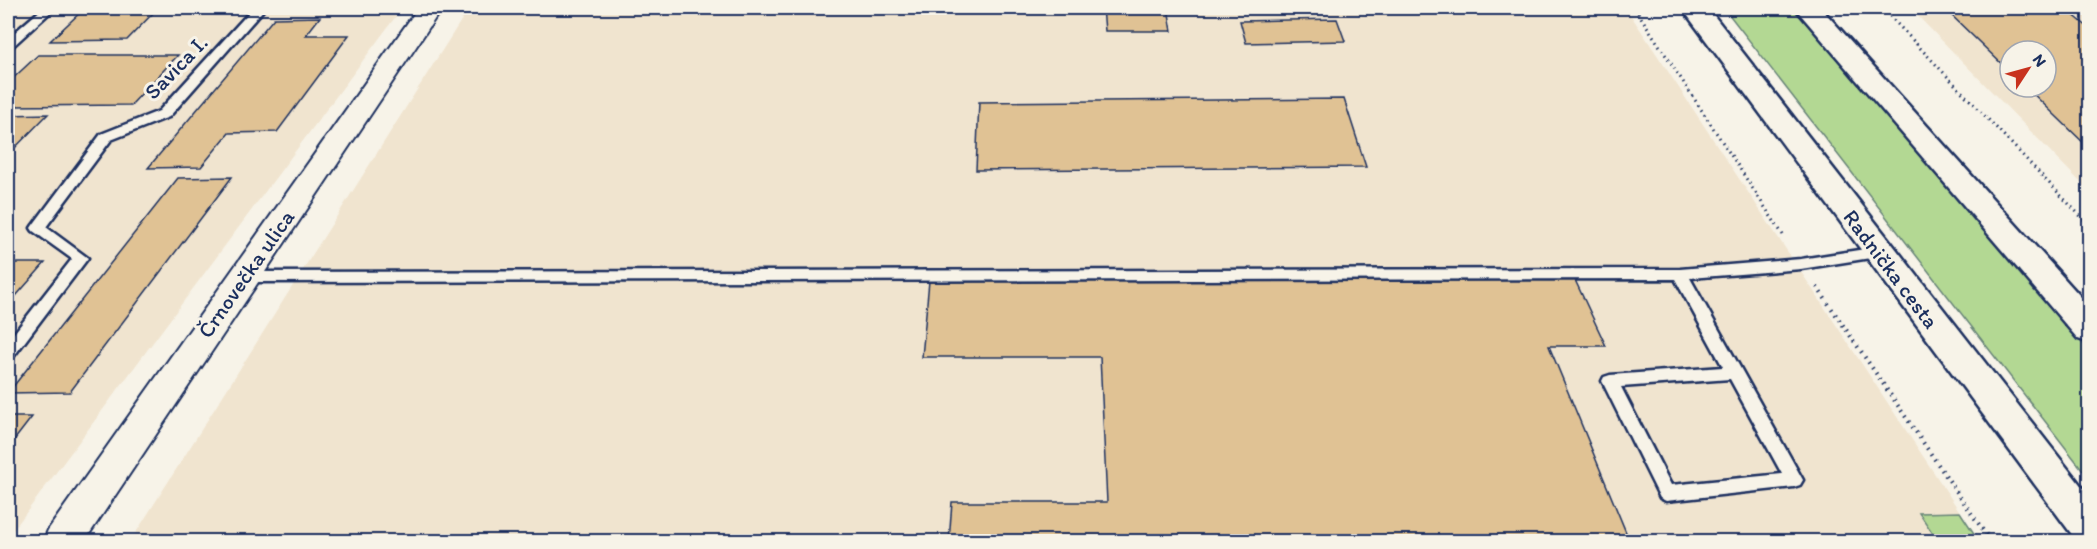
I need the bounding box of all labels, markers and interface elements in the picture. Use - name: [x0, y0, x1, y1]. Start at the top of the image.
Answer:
- street label: Savica I.: [139, 29, 213, 105]
- north arrow: [1998, 39, 2058, 99]
- text: N: [2029, 51, 2051, 70]
- street label: Črnovečka ulica: [192, 204, 301, 343]
- street label: Radnička cesta: [1837, 204, 1945, 334]

